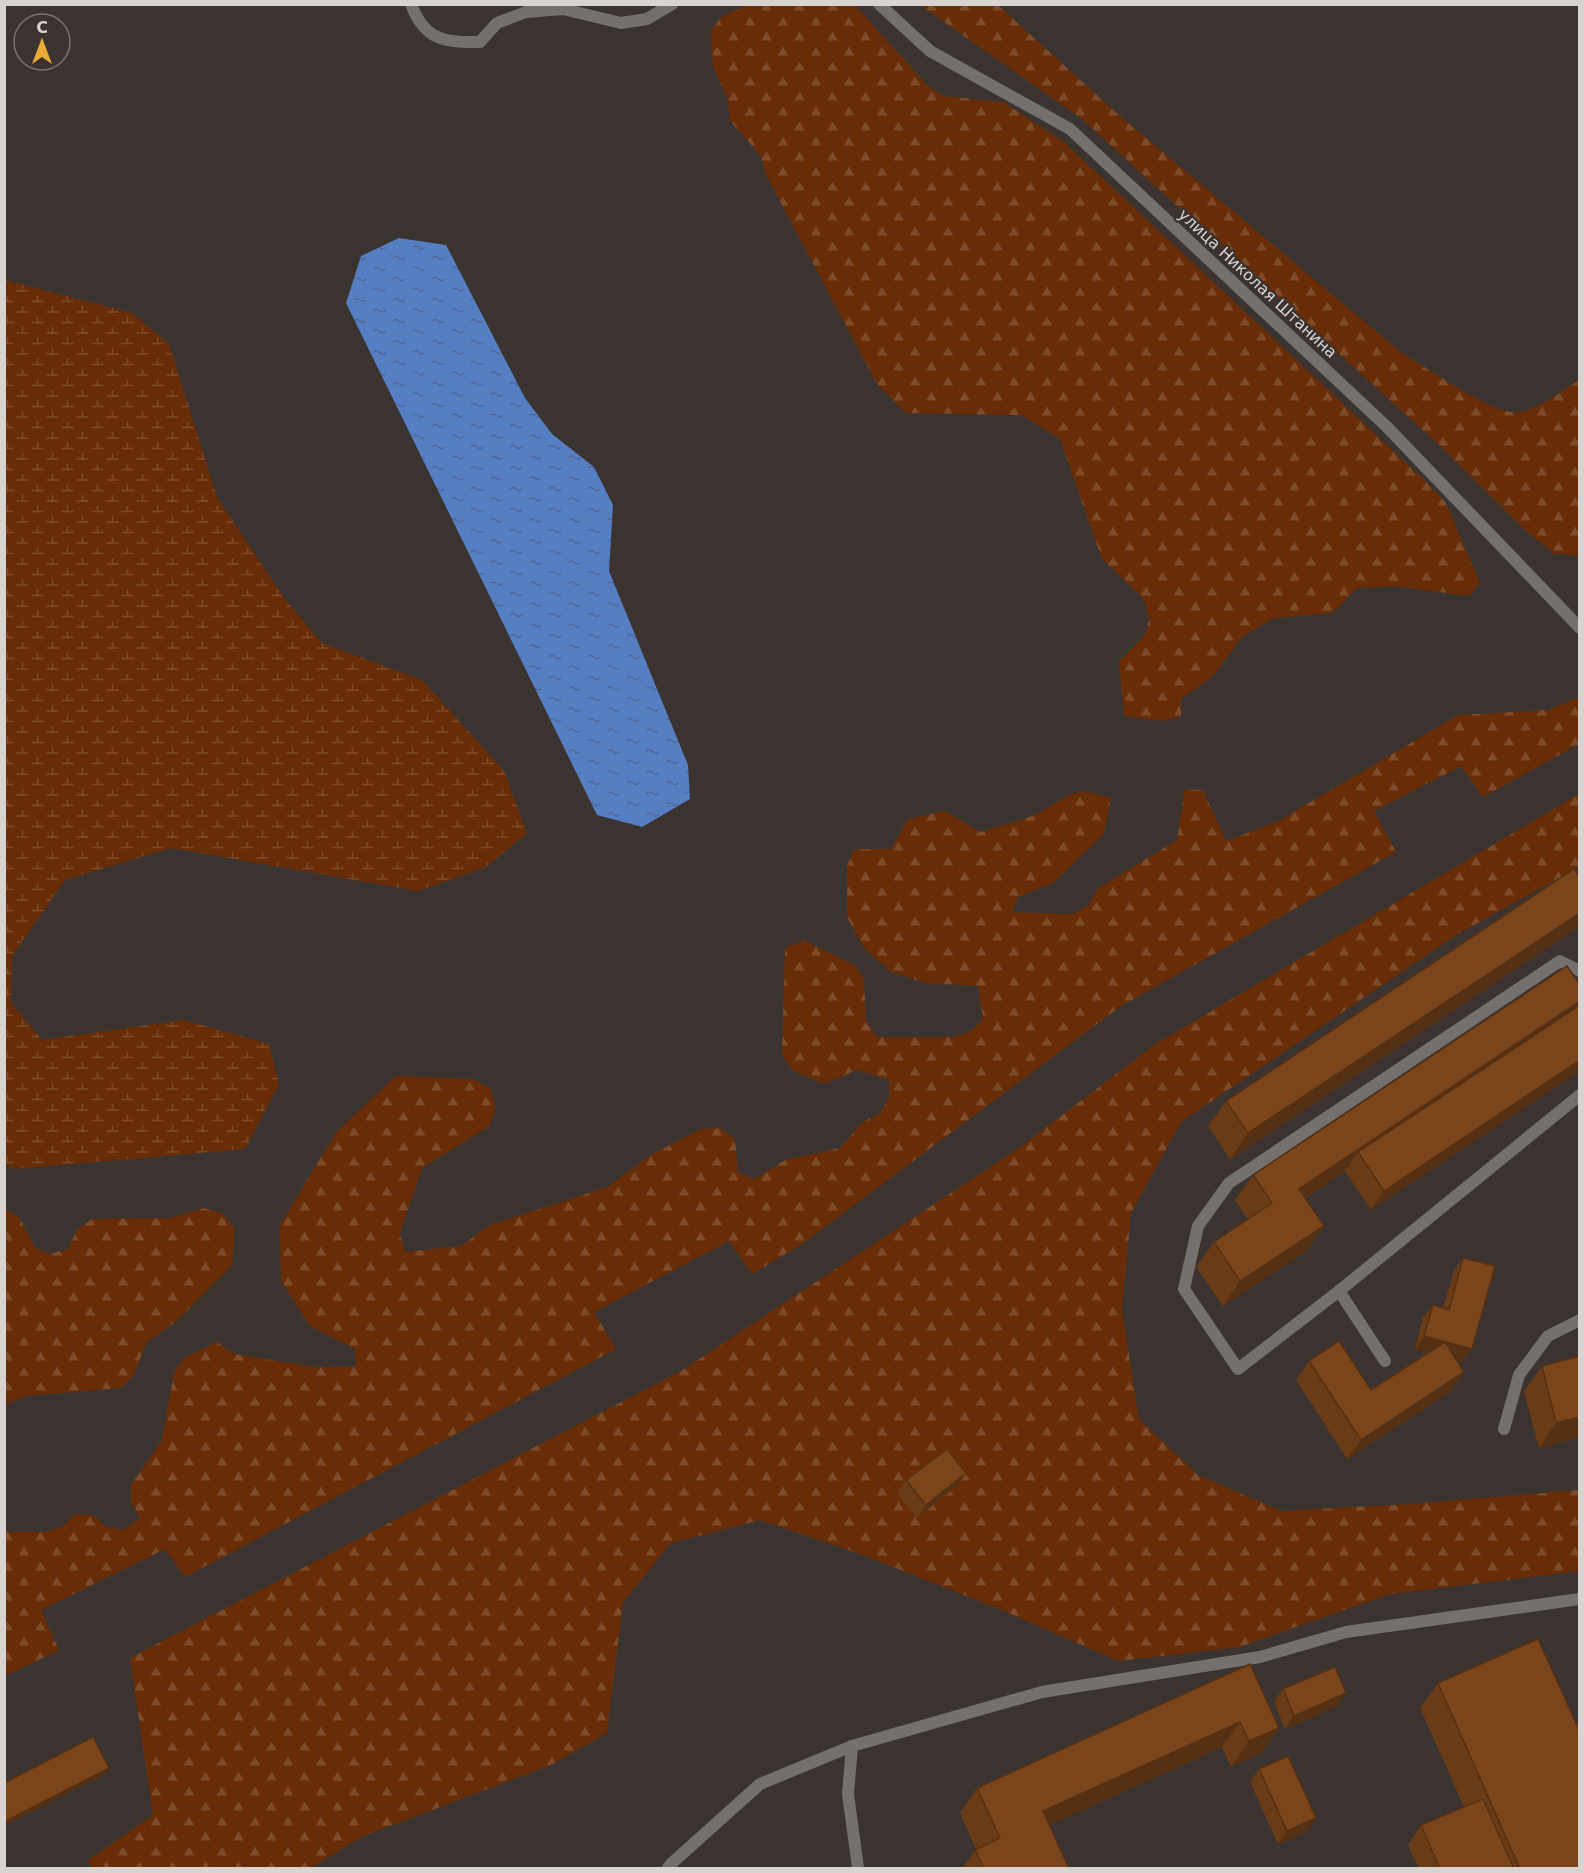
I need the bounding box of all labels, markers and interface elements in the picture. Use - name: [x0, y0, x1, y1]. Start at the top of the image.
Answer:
- north arrow: [12, 12, 72, 72]
- text: С: [36, 18, 48, 37]
- street label: улица Николая Штанина: [1174, 205, 1341, 362]

